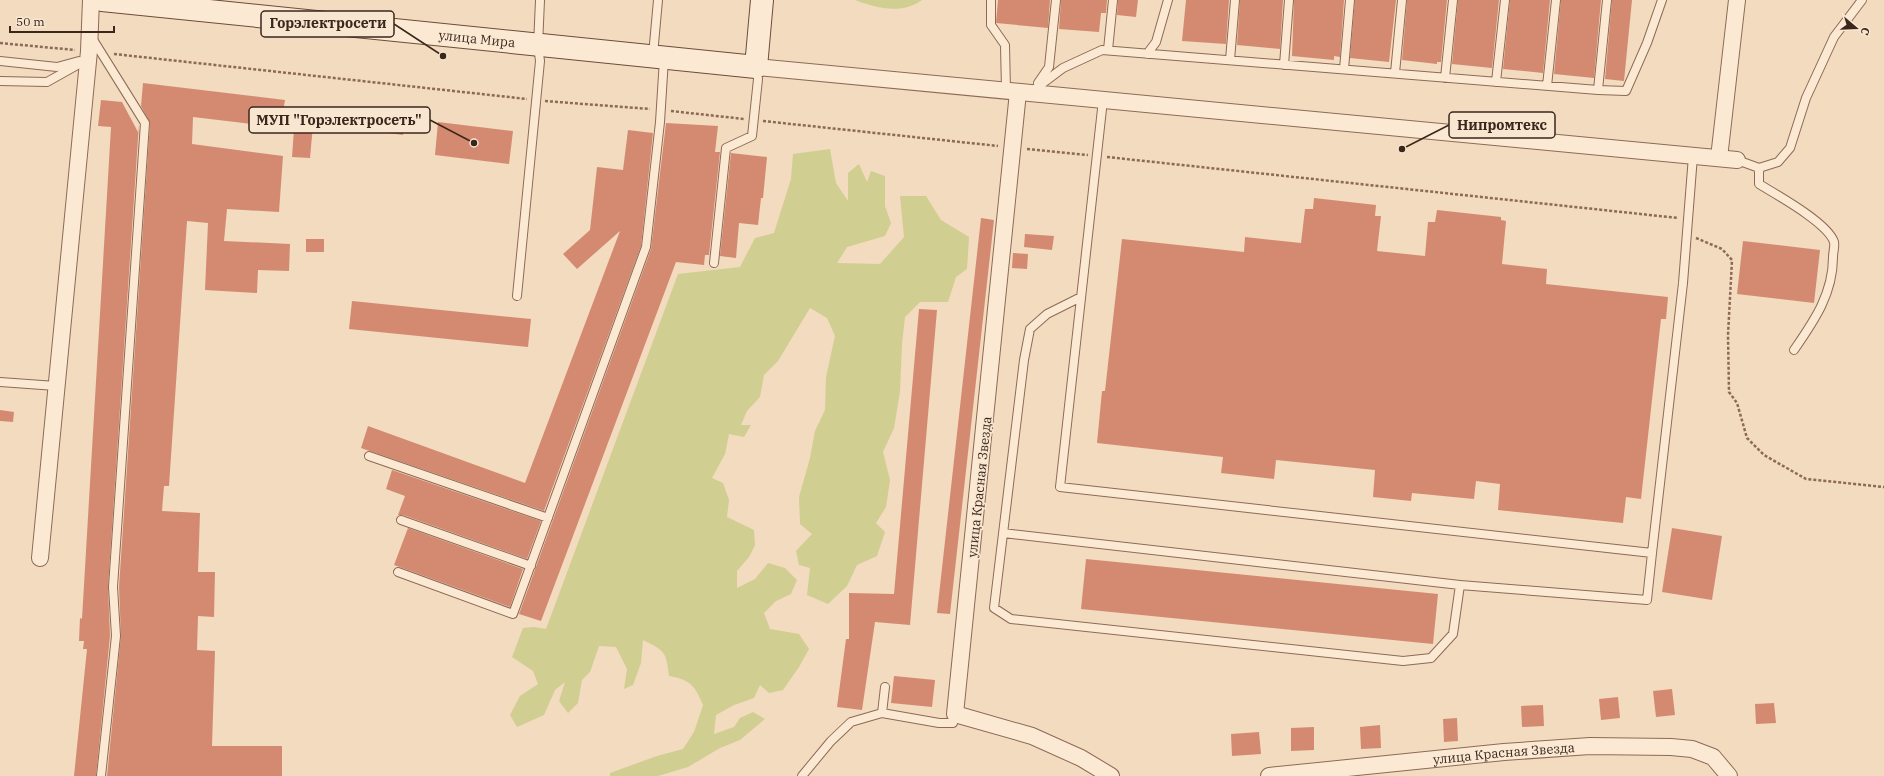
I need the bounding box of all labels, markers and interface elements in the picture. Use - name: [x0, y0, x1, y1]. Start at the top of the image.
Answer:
- scale bar: [10, 8, 114, 34]
- north arrow: [1836, 8, 1876, 48]
- callout: Горэлектросети: [261, 11, 394, 37]
- text: 50 m: [16, 14, 45, 29]
- text: Горэлектросети: [269, 14, 387, 32]
- text: С: [1858, 26, 1873, 37]
- street label: улица Мира: [438, 27, 516, 51]
- callout: МУП "Горэлектросеть": [249, 107, 430, 133]
- text: МУП "Горэлектросеть": [256, 111, 422, 129]
- callout: Нипромтекс: [1449, 112, 1555, 138]
- text: Нипромтекс: [1457, 116, 1548, 134]
- street label: улица Красная Звезда: [964, 416, 995, 559]
- street label: улица Красная Звезда: [1432, 739, 1575, 768]

